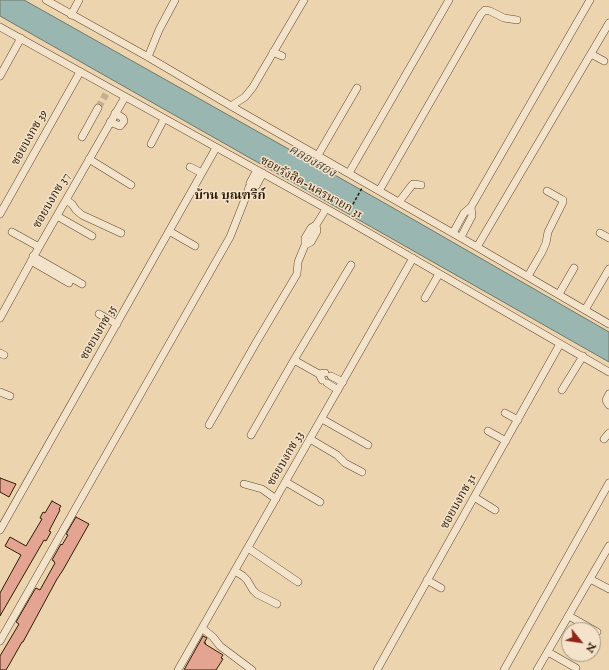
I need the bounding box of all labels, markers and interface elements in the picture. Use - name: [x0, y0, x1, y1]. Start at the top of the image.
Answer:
- street label: ซอยบงกช 39: [9, 108, 51, 168]
- water label: คลองสอง: [286, 142, 338, 182]
- street label: ซอยรังสิต-นครนายก 31: [257, 154, 365, 222]
- street label: ซอยบงกช 37: [30, 171, 74, 231]
- district label: บ้าน บุณฑริก์: [194, 188, 266, 204]
- street label: ซอยบงกช 35: [78, 303, 120, 363]
- street label: ซอยบงกช 33: [265, 429, 307, 489]
- street label: ซอยบงกช 31: [438, 472, 480, 532]
- north arrow: [561, 622, 601, 662]
- text: N: [582, 640, 599, 655]

